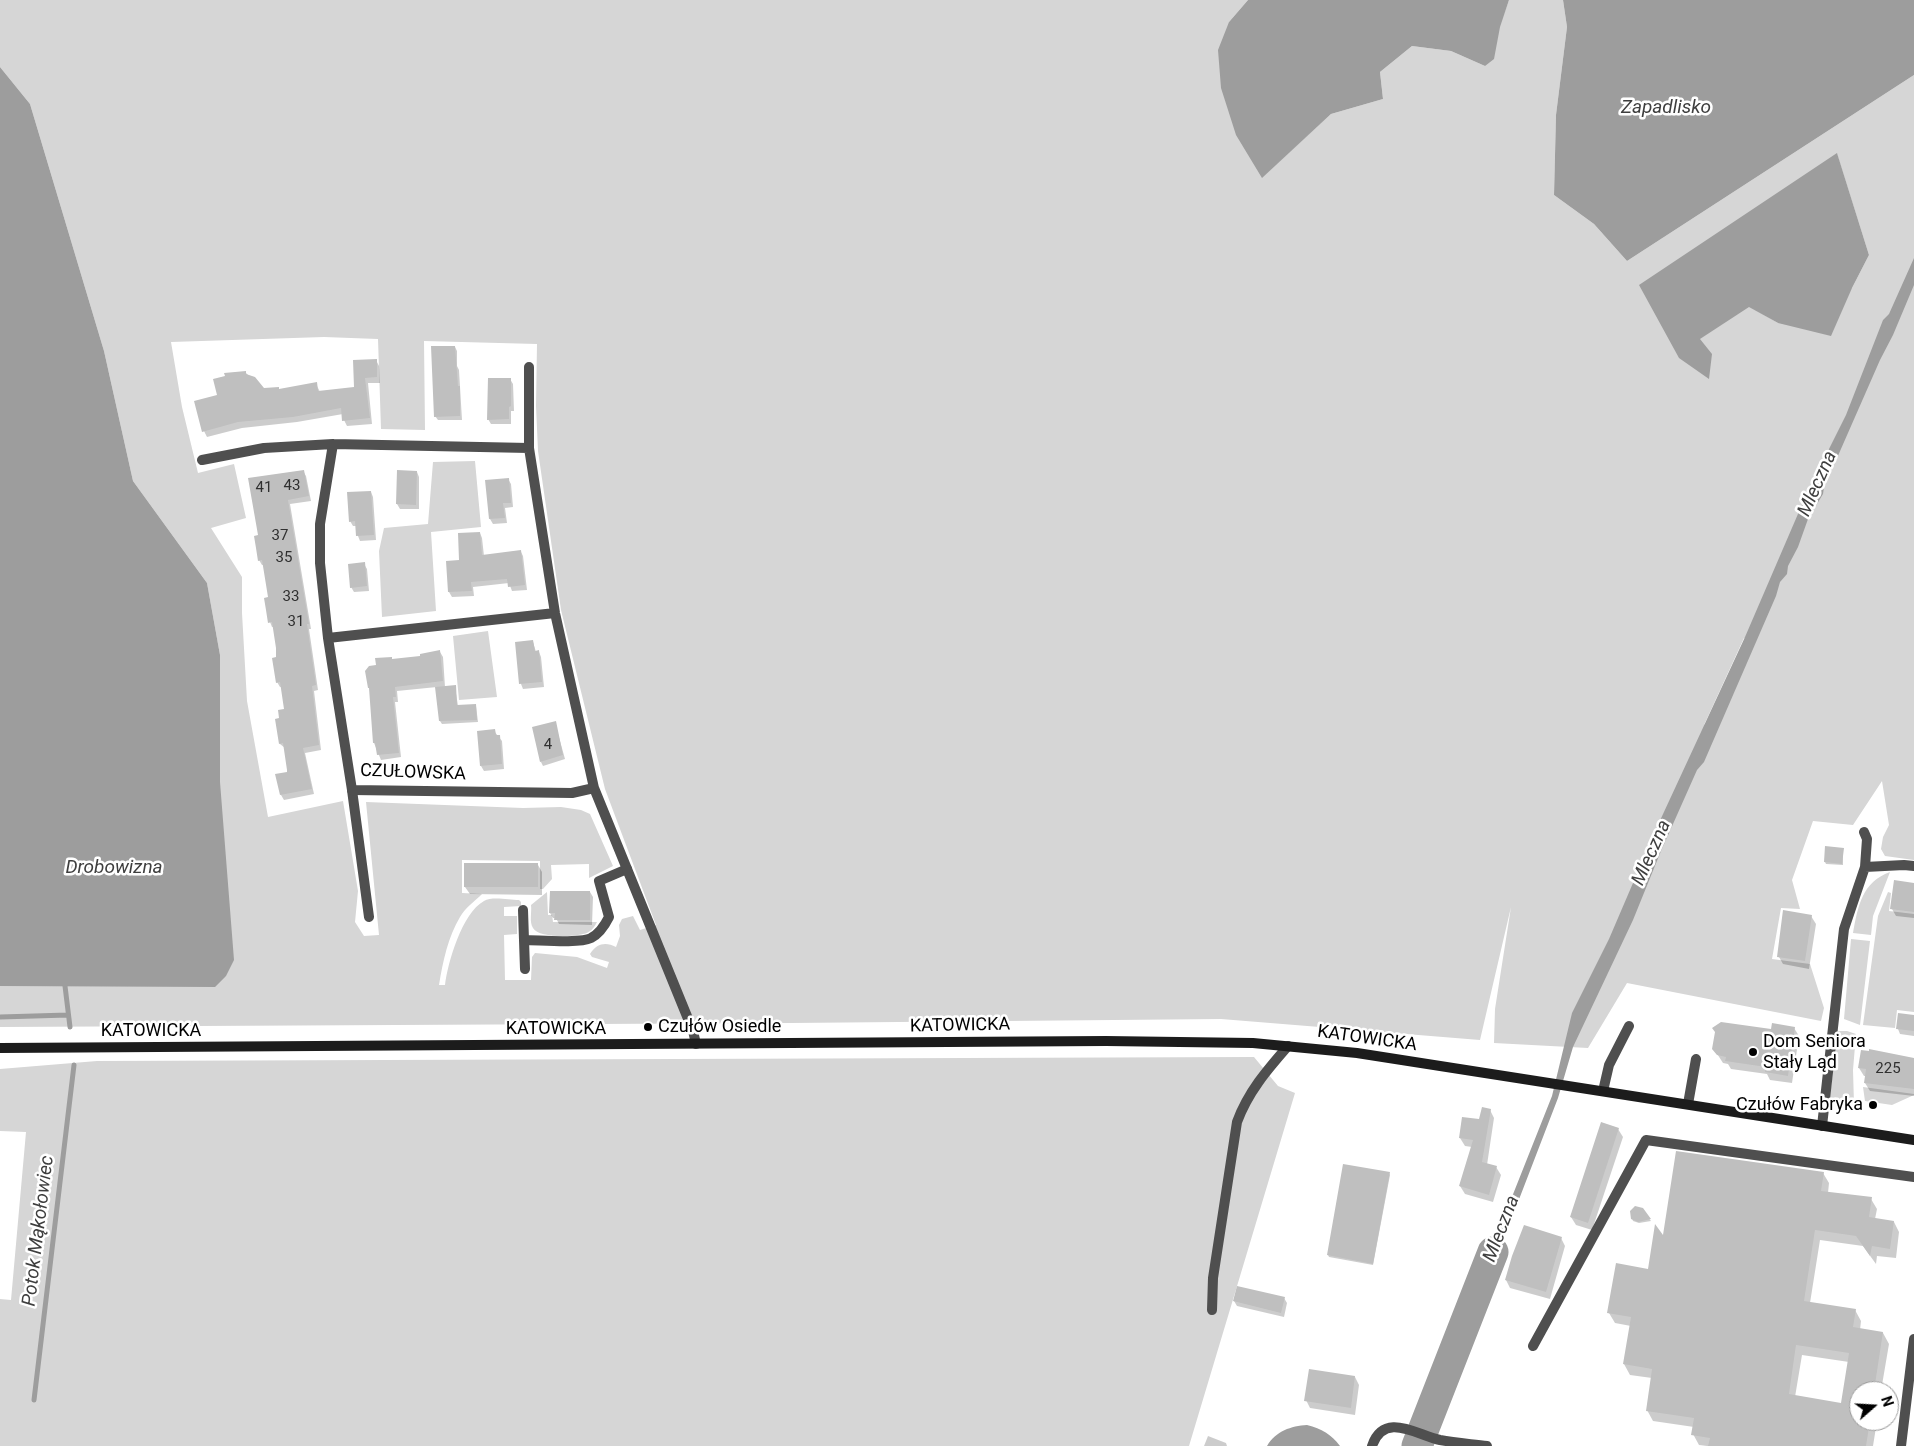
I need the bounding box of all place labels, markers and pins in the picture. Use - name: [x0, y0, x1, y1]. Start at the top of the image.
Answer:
- place label: Czułów Osiedle: [658, 1016, 781, 1038]
- marker: Czułów Osiedle: [642, 1021, 654, 1033]
- place label: Dom Seniora Stały Ląd: [1763, 1031, 1866, 1074]
- marker: Dom Seniora Stały Ląd: [1747, 1046, 1759, 1058]
- place label: Czułów Fabryka: [1736, 1094, 1863, 1116]
- marker: Czułów Fabryka: [1867, 1099, 1879, 1111]

